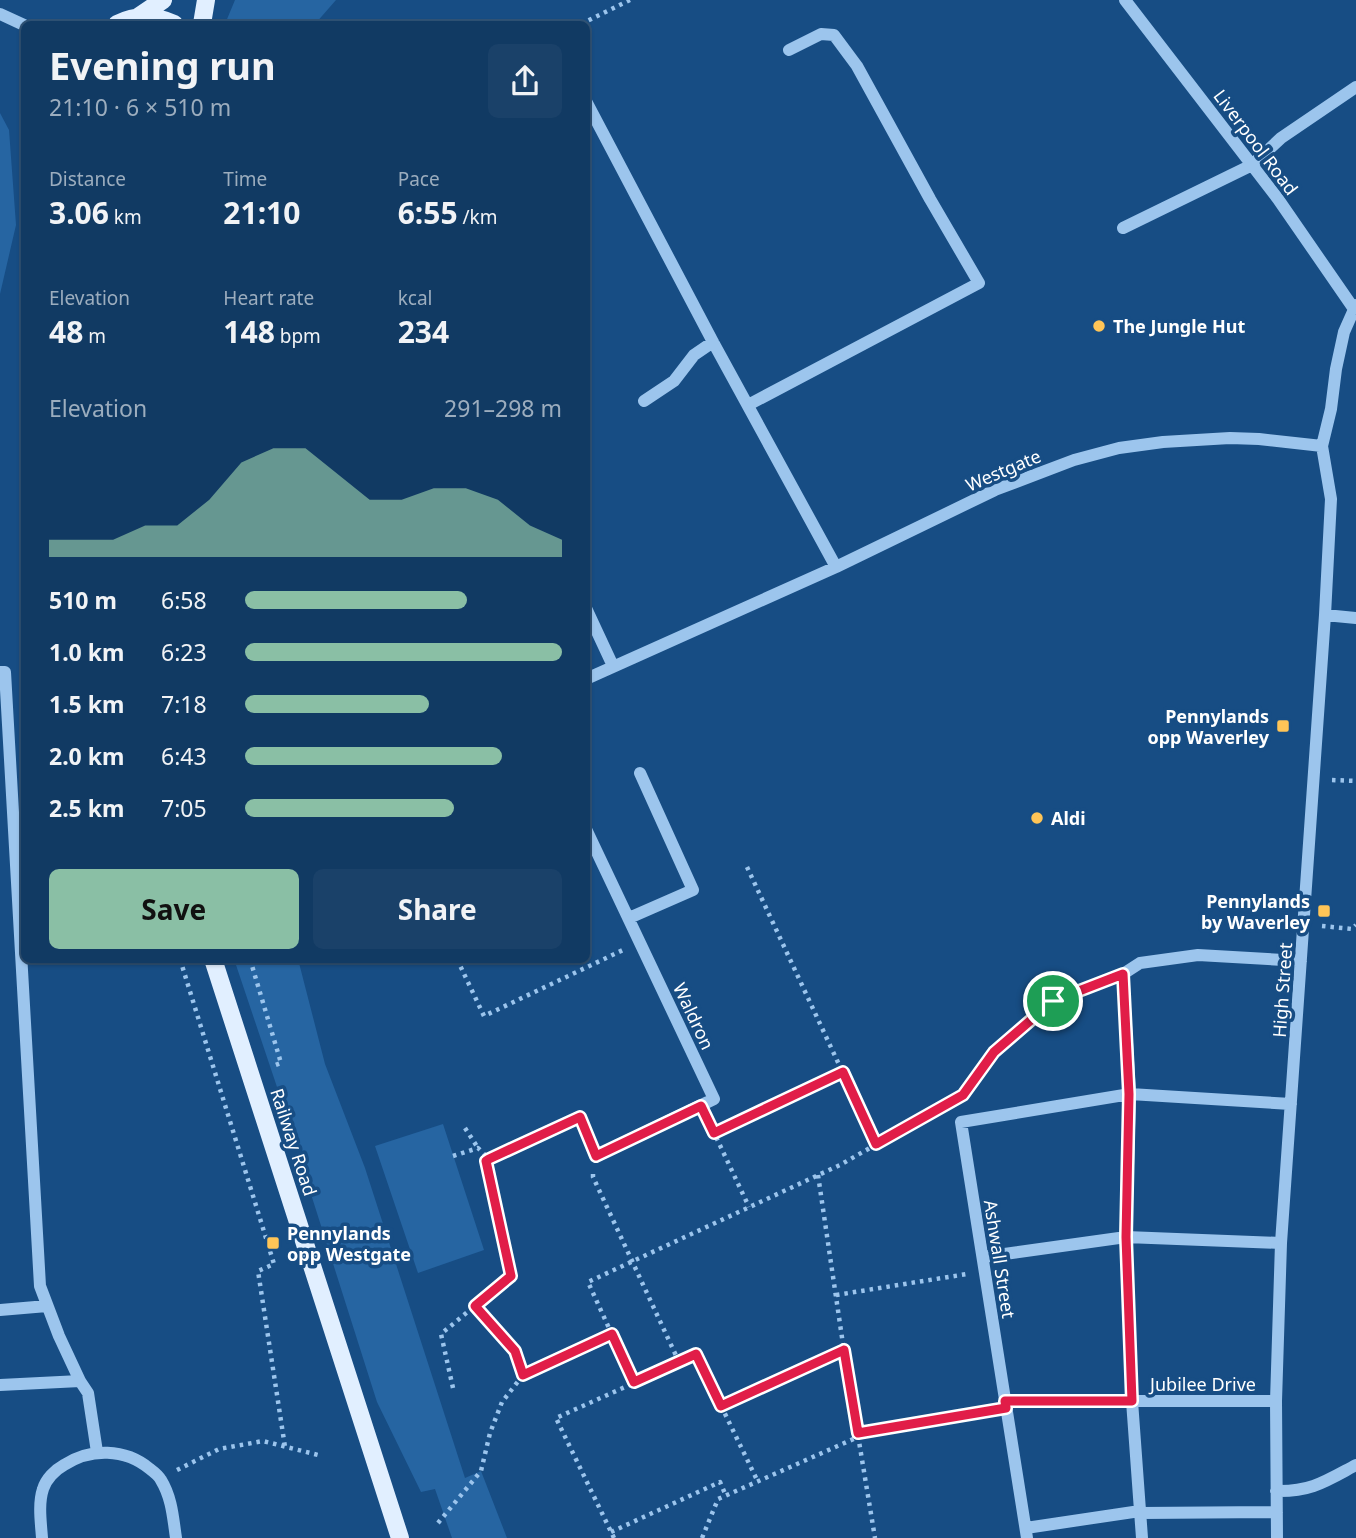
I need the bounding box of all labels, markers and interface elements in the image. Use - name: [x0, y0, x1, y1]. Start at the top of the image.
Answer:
- text: Evening run: [49, 39, 276, 91]
- button: share: [488, 44, 562, 118]
- street label: Liverpool Road: [1208, 84, 1304, 200]
- text: 21:10 · 6 × 510 m: [49, 91, 231, 123]
- text: Distance: [49, 166, 126, 192]
- text: Time: [223, 166, 267, 192]
- text: Pace: [398, 166, 440, 192]
- text: 3.06: [49, 192, 109, 233]
- text: 21:10: [223, 192, 300, 233]
- text: 6:55: [398, 192, 458, 233]
- text: km: [109, 204, 142, 230]
- text: /km: [458, 204, 498, 230]
- text: Elevation: [49, 285, 130, 311]
- text: Heart rate: [223, 285, 314, 311]
- text: kcal: [398, 285, 432, 311]
- text: 48: [49, 311, 83, 352]
- text: 148: [223, 311, 275, 352]
- text: 234: [398, 311, 449, 352]
- place label: The Jungle Hut: [1113, 314, 1246, 338]
- marker: The Jungle Hut: [1091, 318, 1107, 334]
- text: m: [83, 323, 106, 349]
- text: bpm: [275, 323, 321, 349]
- text: Elevation: [49, 392, 147, 424]
- text: 291–298 m: [444, 392, 562, 424]
- street label: Westgate: [962, 443, 1044, 497]
- text: 510 m: [49, 584, 117, 616]
- text: 6:58: [161, 584, 207, 616]
- text: 1.0 km: [49, 636, 124, 668]
- text: 6:23: [161, 636, 207, 668]
- text: 1.5 km: [49, 688, 124, 720]
- text: 7:18: [161, 688, 207, 720]
- place label: Pennylands opp Waverley: [1147, 704, 1270, 749]
- marker: Pennylands opp Waverley: [1275, 718, 1291, 734]
- text: 2.0 km: [49, 740, 124, 772]
- text: 6:43: [161, 740, 207, 772]
- text: 2.5 km: [49, 792, 124, 824]
- text: 7:05: [161, 792, 207, 824]
- place label: Aldi: [1051, 806, 1086, 830]
- marker: Aldi: [1029, 810, 1045, 826]
- button: Save: [49, 869, 299, 949]
- button: Share: [313, 869, 562, 949]
- place label: Pennylands by Waverley: [1201, 889, 1311, 934]
- marker: Pennylands by Waverley: [1316, 903, 1332, 919]
- street label: High Street: [1267, 941, 1297, 1038]
- pin: [1023, 971, 1083, 1031]
- street label: Waldron: [668, 979, 720, 1053]
- icon: arrive: [1034, 982, 1072, 1020]
- street label: Railway Road: [265, 1085, 323, 1199]
- street label: Ashwall Street: [979, 1198, 1021, 1320]
- place label: Pennylands opp Westgate: [287, 1221, 411, 1266]
- marker: Pennylands opp Westgate: [265, 1235, 281, 1251]
- street label: Jubilee Drive: [1148, 1372, 1256, 1396]

